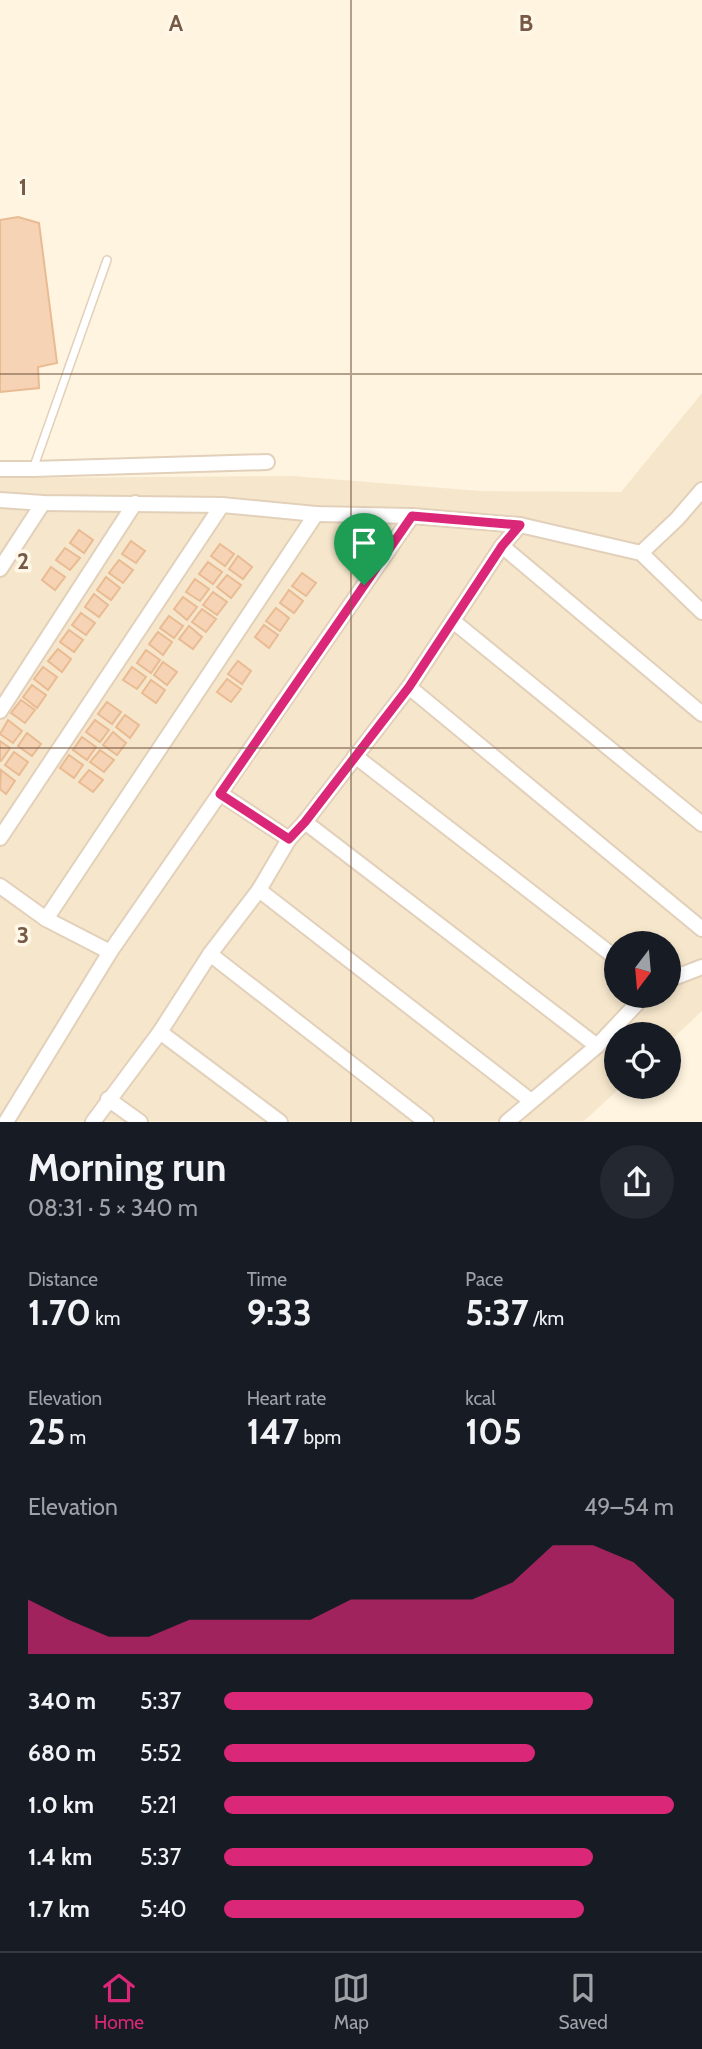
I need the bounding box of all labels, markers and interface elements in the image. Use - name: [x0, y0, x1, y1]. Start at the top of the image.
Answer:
- text: A: [169, 9, 184, 37]
- text: B: [519, 9, 533, 37]
- text: 1: [19, 173, 27, 201]
- pin: [334, 513, 394, 585]
- icon: arrive: [345, 524, 383, 562]
- text: 2: [17, 547, 29, 575]
- text: 3: [17, 921, 29, 949]
- north arrow: [604, 931, 681, 1008]
- map controls: [604, 931, 681, 1099]
- button: locate: [604, 1022, 681, 1099]
- text: Morning run: [28, 1144, 227, 1191]
- button: share: [600, 1145, 674, 1219]
- text: 08:31 · 5 × 340 m: [28, 1194, 198, 1222]
- text: Distance: [28, 1268, 98, 1291]
- text: Time: [247, 1268, 287, 1291]
- text: Pace: [465, 1268, 503, 1291]
- text: 1.70: [28, 1291, 91, 1334]
- text: 9:33: [247, 1291, 312, 1334]
- text: 5:37: [465, 1291, 529, 1334]
- text: km: [91, 1307, 120, 1330]
- text: /km: [529, 1307, 564, 1330]
- text: Elevation: [28, 1387, 102, 1410]
- text: Heart rate: [247, 1387, 326, 1410]
- text: kcal: [465, 1387, 496, 1410]
- text: 25: [28, 1410, 65, 1453]
- text: 147: [247, 1410, 299, 1453]
- text: 105: [465, 1410, 522, 1453]
- text: m: [65, 1426, 86, 1449]
- text: bpm: [299, 1426, 341, 1449]
- text: Elevation: [28, 1493, 118, 1521]
- text: 49–54 m: [584, 1493, 674, 1521]
- text: 340 m: [28, 1687, 96, 1715]
- text: 5:37: [140, 1687, 181, 1715]
- text: 680 m: [28, 1739, 96, 1767]
- text: 5:52: [140, 1739, 182, 1767]
- text: 1.0 km: [28, 1791, 94, 1819]
- text: 5:21: [140, 1791, 177, 1819]
- text: 1.4 km: [28, 1843, 92, 1871]
- text: 5:37: [140, 1843, 181, 1871]
- text: 1.7 km: [28, 1895, 90, 1923]
- text: 5:40: [140, 1895, 187, 1923]
- tab: Home: [94, 1969, 144, 2034]
- tab: Map: [332, 1969, 370, 2034]
- tab: Saved: [559, 1969, 608, 2034]

